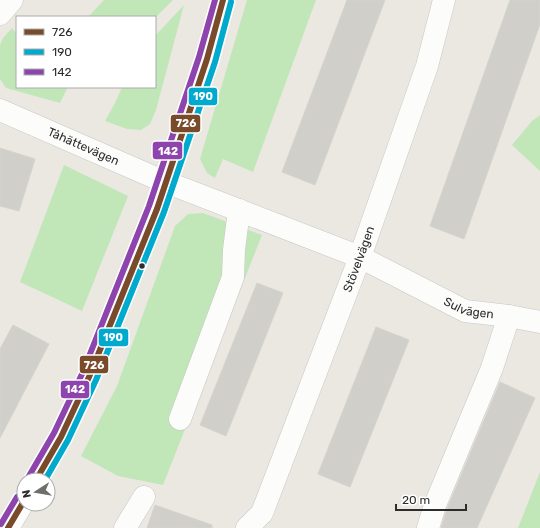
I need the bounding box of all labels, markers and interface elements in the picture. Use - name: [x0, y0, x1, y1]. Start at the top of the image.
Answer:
- legend: [16, 16, 156, 88]
- text: 726: [52, 25, 72, 39]
- text: 190: [52, 45, 72, 59]
- text: 142: [52, 65, 72, 79]
- line badge: 190: [188, 87, 218, 106]
- text: 190: [193, 90, 213, 103]
- line badge: 726: [170, 114, 201, 133]
- text: 726: [176, 117, 196, 130]
- street label: Tåhättevägen: [46, 125, 121, 168]
- line badge: 142: [152, 141, 183, 160]
- text: 142: [158, 145, 178, 158]
- street label: Stövelvägen: [340, 224, 377, 294]
- unlabelled marker: [137, 261, 147, 271]
- street label: Sulvägen: [441, 294, 495, 321]
- line badge: 190: [98, 328, 129, 347]
- text: 190: [103, 331, 123, 344]
- line badge: 726: [79, 355, 109, 374]
- text: 726: [84, 359, 104, 372]
- line badge: 142: [60, 380, 90, 399]
- text: 142: [65, 383, 85, 396]
- north arrow: [16, 472, 56, 512]
- scale bar: [396, 486, 466, 512]
- text: N: [20, 489, 34, 499]
- text: 20 m: [402, 493, 430, 507]

